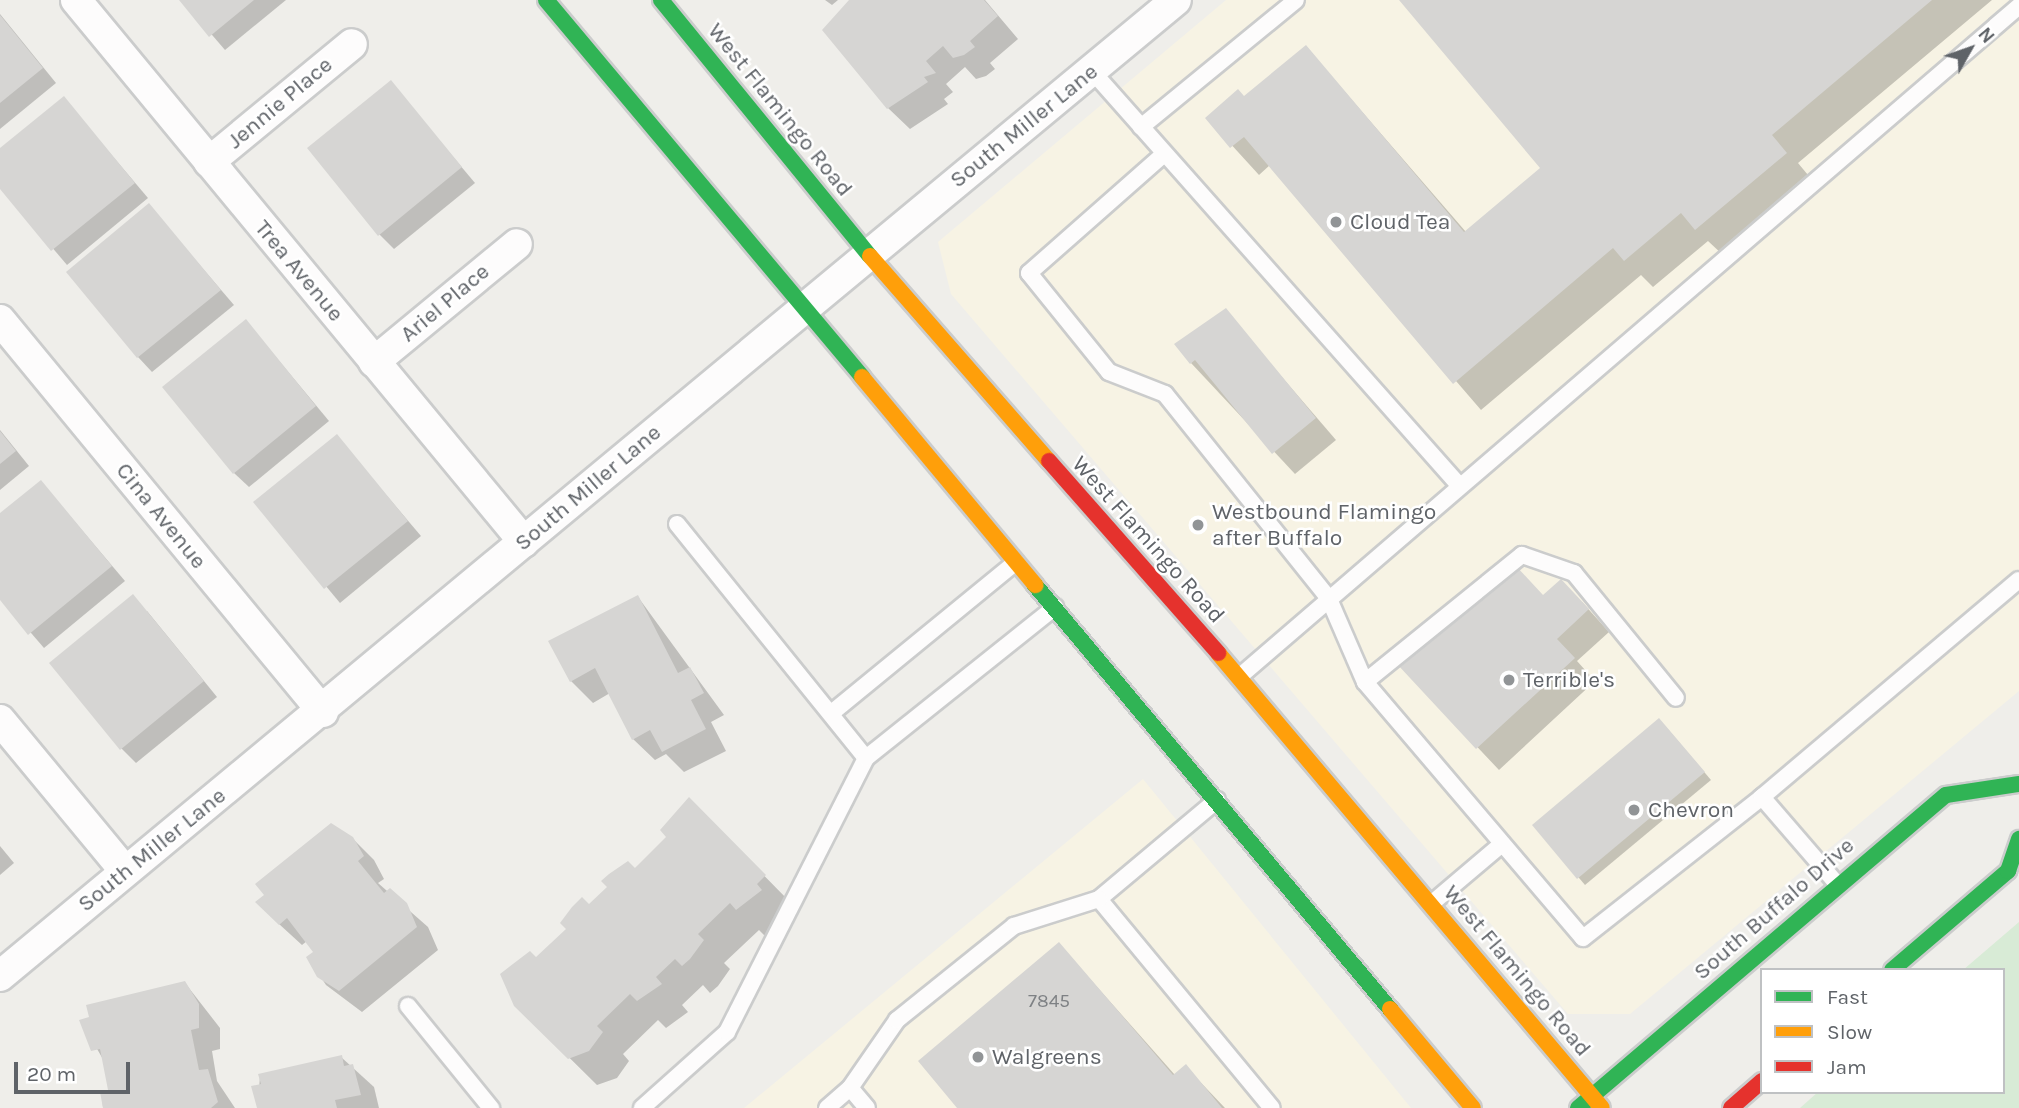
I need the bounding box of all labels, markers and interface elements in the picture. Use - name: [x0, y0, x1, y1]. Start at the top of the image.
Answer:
- north arrow: [1935, 14, 2005, 84]
- street label: West Flamingo Road: [702, 18, 858, 202]
- text: N: [1973, 23, 1999, 48]
- street label: Jennie Place: [222, 51, 338, 155]
- street label: South Miller Lane: [944, 58, 1104, 194]
- place label: Cloud Tea: [1350, 208, 1450, 236]
- marker: Cloud Tea: [1328, 214, 1344, 230]
- street label: Trea Avenue: [249, 215, 349, 327]
- street label: Ariel Place: [395, 258, 495, 348]
- street label: South Miller Lane: [509, 419, 667, 557]
- street label: West Flamingo Road: [1066, 451, 1230, 629]
- street label: Cina Avenue: [110, 457, 212, 575]
- place label: Westbound Flamingo after Buffalo: [1212, 498, 1436, 552]
- marker: Westbound Flamingo after Buffalo: [1190, 517, 1206, 533]
- place label: Terrible's: [1523, 666, 1615, 694]
- marker: Terrible's: [1501, 672, 1517, 688]
- street label: South Miller Lane: [72, 782, 232, 918]
- place label: Chevron: [1648, 796, 1734, 824]
- marker: Chevron: [1626, 802, 1642, 818]
- street label: South Buffalo Drive: [1688, 832, 1860, 986]
- street label: West Flamingo Road: [1437, 880, 1597, 1062]
- legend: [1760, 968, 2005, 1094]
- text: Fast: [1827, 985, 1868, 1009]
- house number: 7845: [1028, 991, 1070, 1013]
- text: Slow: [1827, 1020, 1872, 1044]
- place label: Walgreens: [992, 1043, 1102, 1071]
- scale bar: [18, 1048, 133, 1092]
- marker: Walgreens: [970, 1049, 986, 1065]
- text: Jam: [1827, 1055, 1867, 1079]
- text: 20 m: [27, 1062, 76, 1086]

